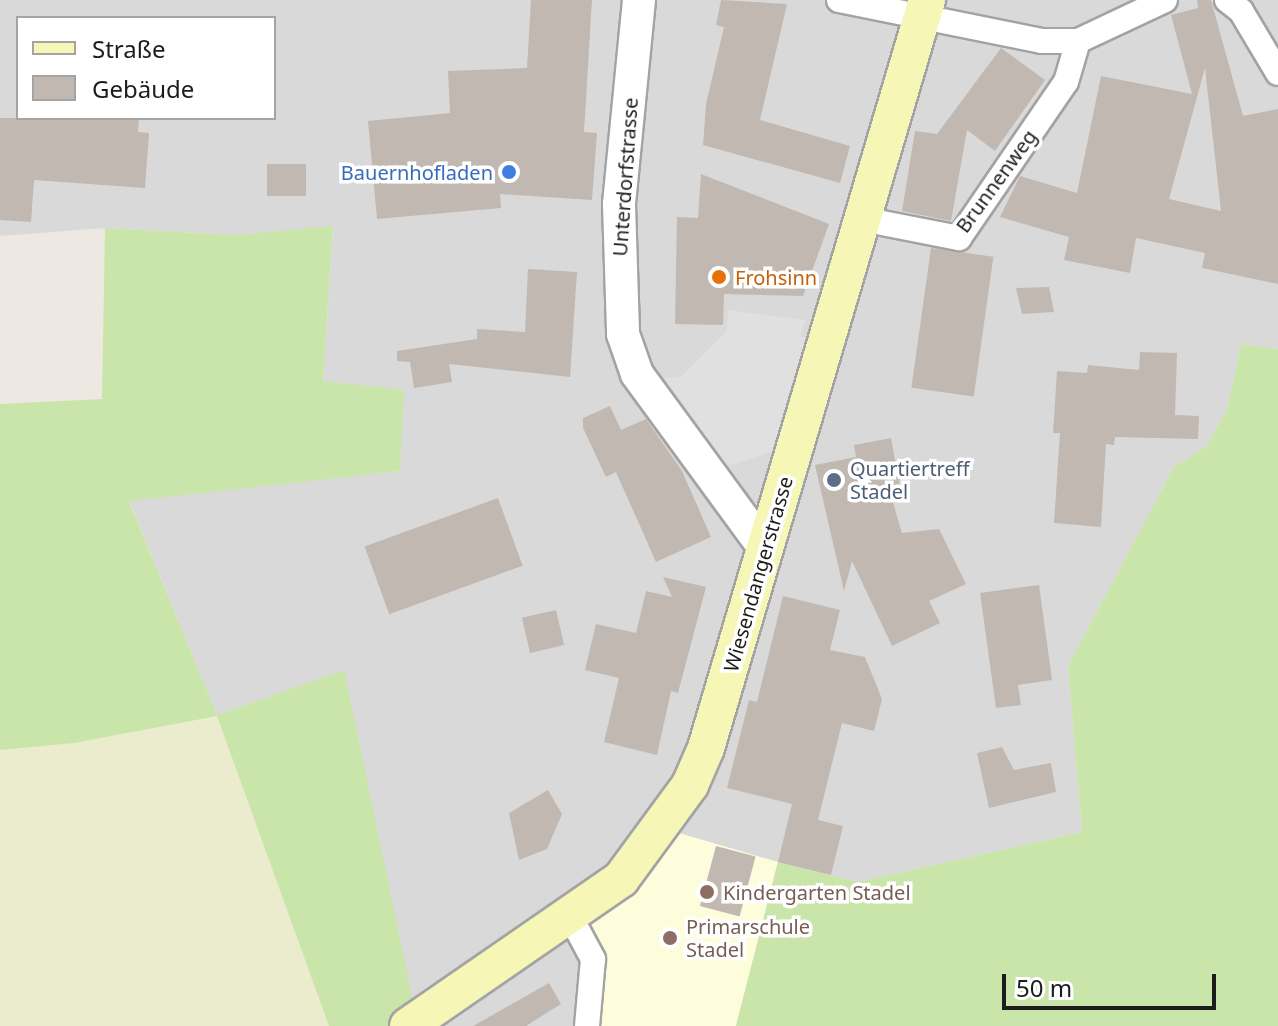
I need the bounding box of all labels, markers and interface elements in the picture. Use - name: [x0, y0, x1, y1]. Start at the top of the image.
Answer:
- legend: [16, 16, 276, 120]
- text: Straße: [92, 32, 165, 65]
- text: Gebäude: [92, 72, 194, 105]
- street label: Unterdorfstrasse: [607, 97, 643, 257]
- street label: Brunnenweg: [951, 125, 1041, 237]
- place label: Bauernhofladen: [341, 160, 493, 184]
- marker: Bauernhofladen: [500, 163, 518, 181]
- place label: Frohsinn: [735, 265, 817, 289]
- marker: Frohsinn: [710, 268, 728, 286]
- place label: Quartiertreff Stadel: [850, 456, 969, 503]
- marker: Quartiertreff Stadel: [825, 471, 843, 489]
- street label: Wiesendangerstrasse: [719, 473, 797, 675]
- place label: Kindergarten Stadel: [723, 880, 911, 904]
- marker: Kindergarten Stadel: [698, 883, 716, 901]
- place label: Primarschule Stadel: [686, 914, 810, 961]
- marker: Primarschule Stadel: [661, 929, 679, 947]
- scale bar: [1006, 958, 1220, 1008]
- text: 50 m: [1016, 971, 1072, 1004]

